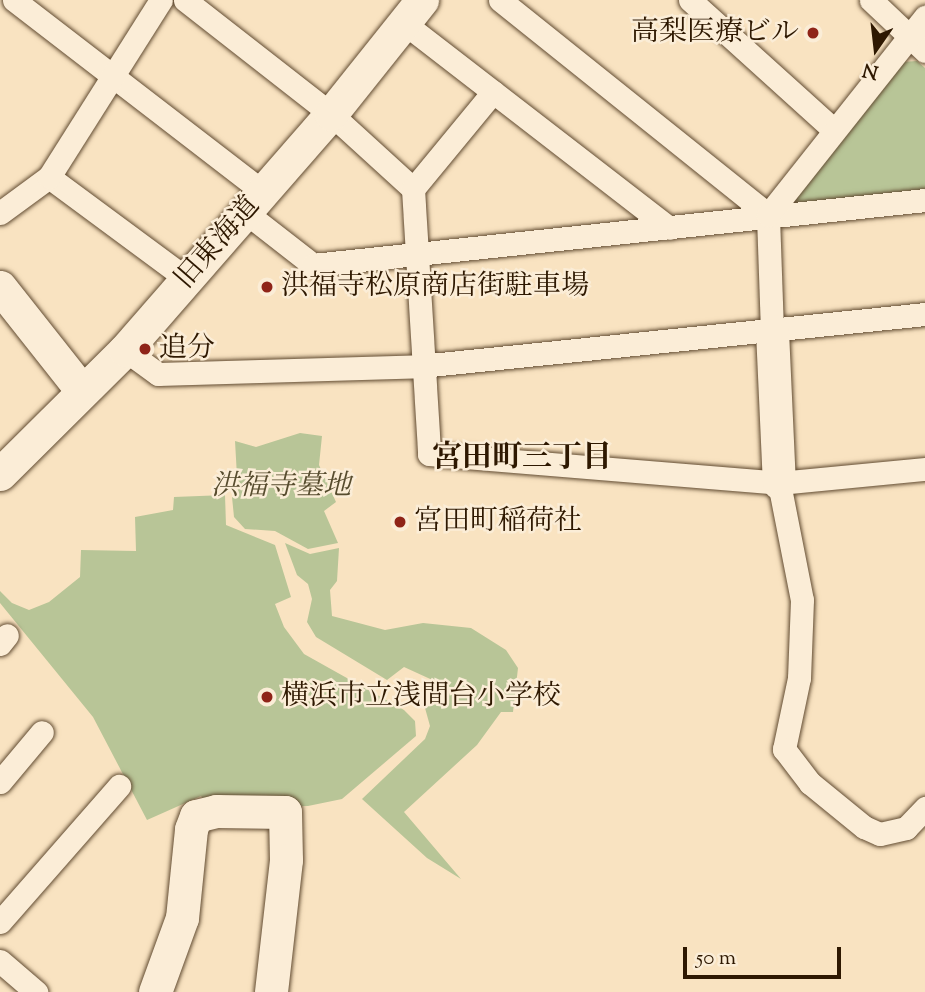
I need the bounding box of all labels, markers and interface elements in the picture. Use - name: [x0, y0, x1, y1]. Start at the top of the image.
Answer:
- north arrow: [841, 14, 911, 84]
- place label: 高梨医療ビル: [631, 16, 799, 50]
- marker: 高梨医療ビル: [805, 25, 821, 41]
- text: N: [860, 55, 881, 85]
- street label: 旧東海道: [169, 190, 267, 296]
- place label: 洪福寺松原商店街駐車場: [281, 270, 589, 304]
- marker: 洪福寺松原商店街駐車場: [259, 279, 275, 295]
- place label: 追分: [159, 332, 215, 366]
- marker: 追分: [137, 341, 153, 357]
- district label: 宮田町三丁目: [432, 441, 612, 477]
- park label: 洪福寺墓地: [211, 470, 351, 504]
- place label: 宮田町稲荷社: [414, 505, 582, 539]
- marker: 宮田町稲荷社: [392, 514, 408, 530]
- place label: 横浜市立浅間台小学校: [281, 680, 561, 714]
- marker: 横浜市立浅間台小学校: [259, 689, 275, 705]
- scale bar: [687, 932, 844, 976]
- text: 50 m: [696, 944, 736, 974]

